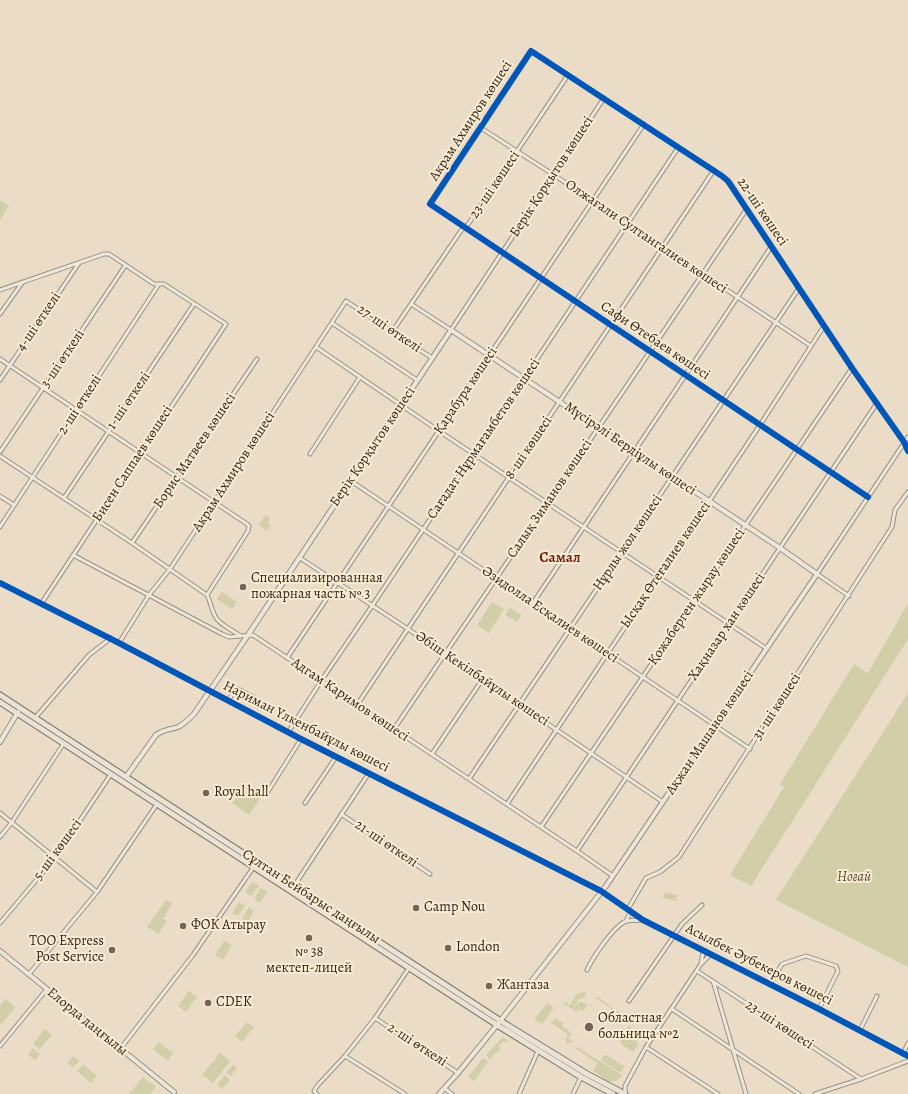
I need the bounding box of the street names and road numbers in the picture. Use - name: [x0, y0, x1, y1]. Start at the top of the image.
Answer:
- street label: Акрам Ахмиров көшесі: [426, 58, 516, 184]
- street label: Берік Қорқытов көшесі: [507, 113, 597, 241]
- street label: 23-шi көшесi: [466, 148, 524, 222]
- street label: 22-ші көшесі: [733, 175, 791, 249]
- street label: Олжағали Султангалиев көшесі: [562, 176, 730, 298]
- street label: 4-ші өткелі: [13, 289, 65, 355]
- street label: Сафи Өтебаев көшесі: [597, 298, 713, 384]
- street label: 27-ші өткелі: [354, 301, 424, 357]
- street label: 3-ші өткелі: [37, 327, 89, 391]
- street label: Қарабура көшесі: [431, 344, 501, 438]
- street label: Сағадат Нұрмағамбетов көшесі: [424, 356, 544, 522]
- street label: 1-ші өткелі: [104, 369, 154, 433]
- street label: 2-ші өткелі: [54, 372, 106, 438]
- street label: Берік Қорқытов көшесі: [327, 384, 419, 510]
- street label: Борис Матвеев көшесі: [150, 390, 240, 512]
- street label: Мүсірәлі Бердіұлы көшесі: [561, 399, 699, 499]
- street label: Бисен Саппаев көшесі: [89, 403, 177, 525]
- street label: Акрам Ахмиров көшесі: [189, 409, 279, 535]
- street label: 8-шi көшесi: [502, 413, 556, 483]
- street label: Салық Зиманов көшесі: [504, 436, 596, 562]
- street label: Нұрлы жол көшесі: [590, 492, 666, 594]
- street label: Ысқақ Өтеғалиев көшесі: [617, 499, 715, 631]
- street label: Қожаберген жырау көшесі: [645, 526, 749, 668]
- street label: Әзидолла Есқалиев көшесі: [479, 563, 621, 667]
- street label: Хақназар хан көшесі: [685, 570, 769, 684]
- street label: Әбіш Кекілбайұлы көшесі: [412, 628, 552, 730]
- street label: Адгам Каримов көшесі: [288, 654, 412, 746]
- street label: Ақжан Машанов көшесі: [662, 668, 758, 798]
- street label: 31-ші көшесі: [749, 671, 805, 743]
- street label: Нариман Үлкенбайұлы көшесі: [220, 678, 392, 776]
- street label: 5-ші көшесі: [30, 816, 86, 884]
- street label: 21-ші өткелі: [351, 817, 421, 871]
- street label: Сұлтан Бейбарыс даңғылы: [239, 846, 383, 948]
- street label: Асылбек Әубекеров көшесі: [683, 921, 835, 1009]
- street label: Елорда даңғылы: [43, 984, 131, 1060]
- street label: 23-ші көшесі: [742, 997, 816, 1053]
- street label: 2-ші өткелі: [384, 1019, 450, 1071]

